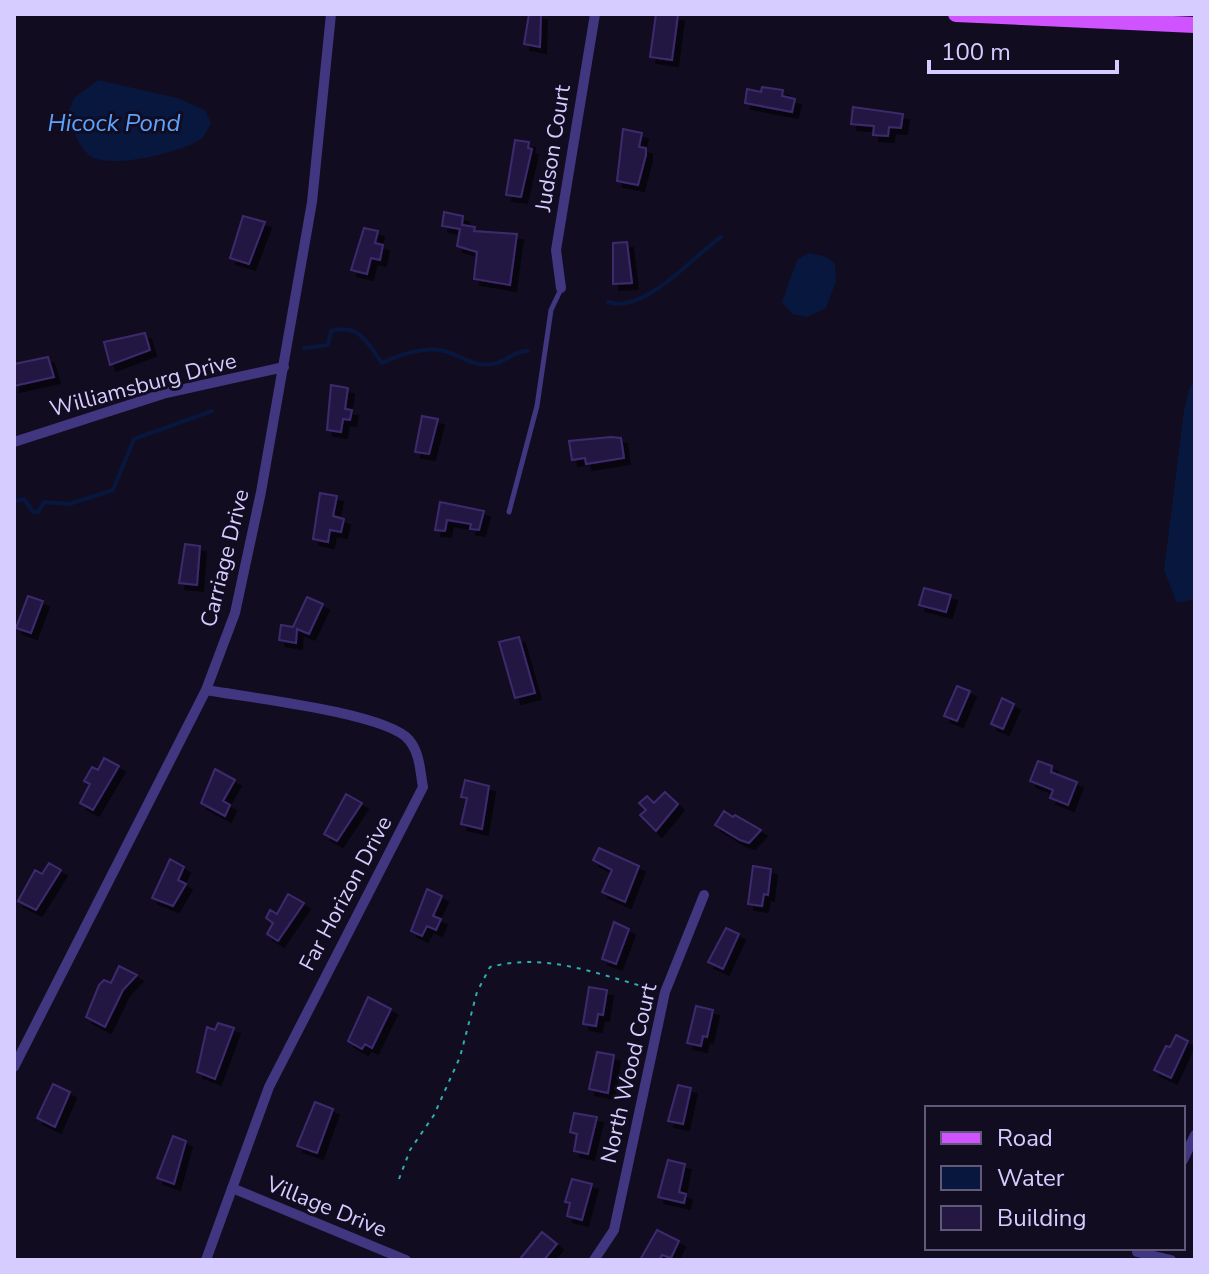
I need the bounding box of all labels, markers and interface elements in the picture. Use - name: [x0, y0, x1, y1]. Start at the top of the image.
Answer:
- scale bar: [929, 24, 1117, 74]
- text: 100 m: [941, 36, 1011, 68]
- street label: Judson Court: [528, 82, 578, 215]
- water label: Hicock Pond: [48, 107, 180, 139]
- street label: Williamsburg Drive: [47, 346, 240, 424]
- street label: Carriage Drive: [193, 486, 257, 630]
- street label: Far Horizon Drive: [292, 811, 399, 976]
- street label: North Wood Court: [594, 980, 664, 1166]
- legend: [925, 1106, 1185, 1250]
- text: Road: [997, 1122, 1053, 1154]
- text: Water: [997, 1162, 1065, 1194]
- street label: Village Drive: [261, 1169, 391, 1245]
- text: Building: [997, 1202, 1087, 1234]

